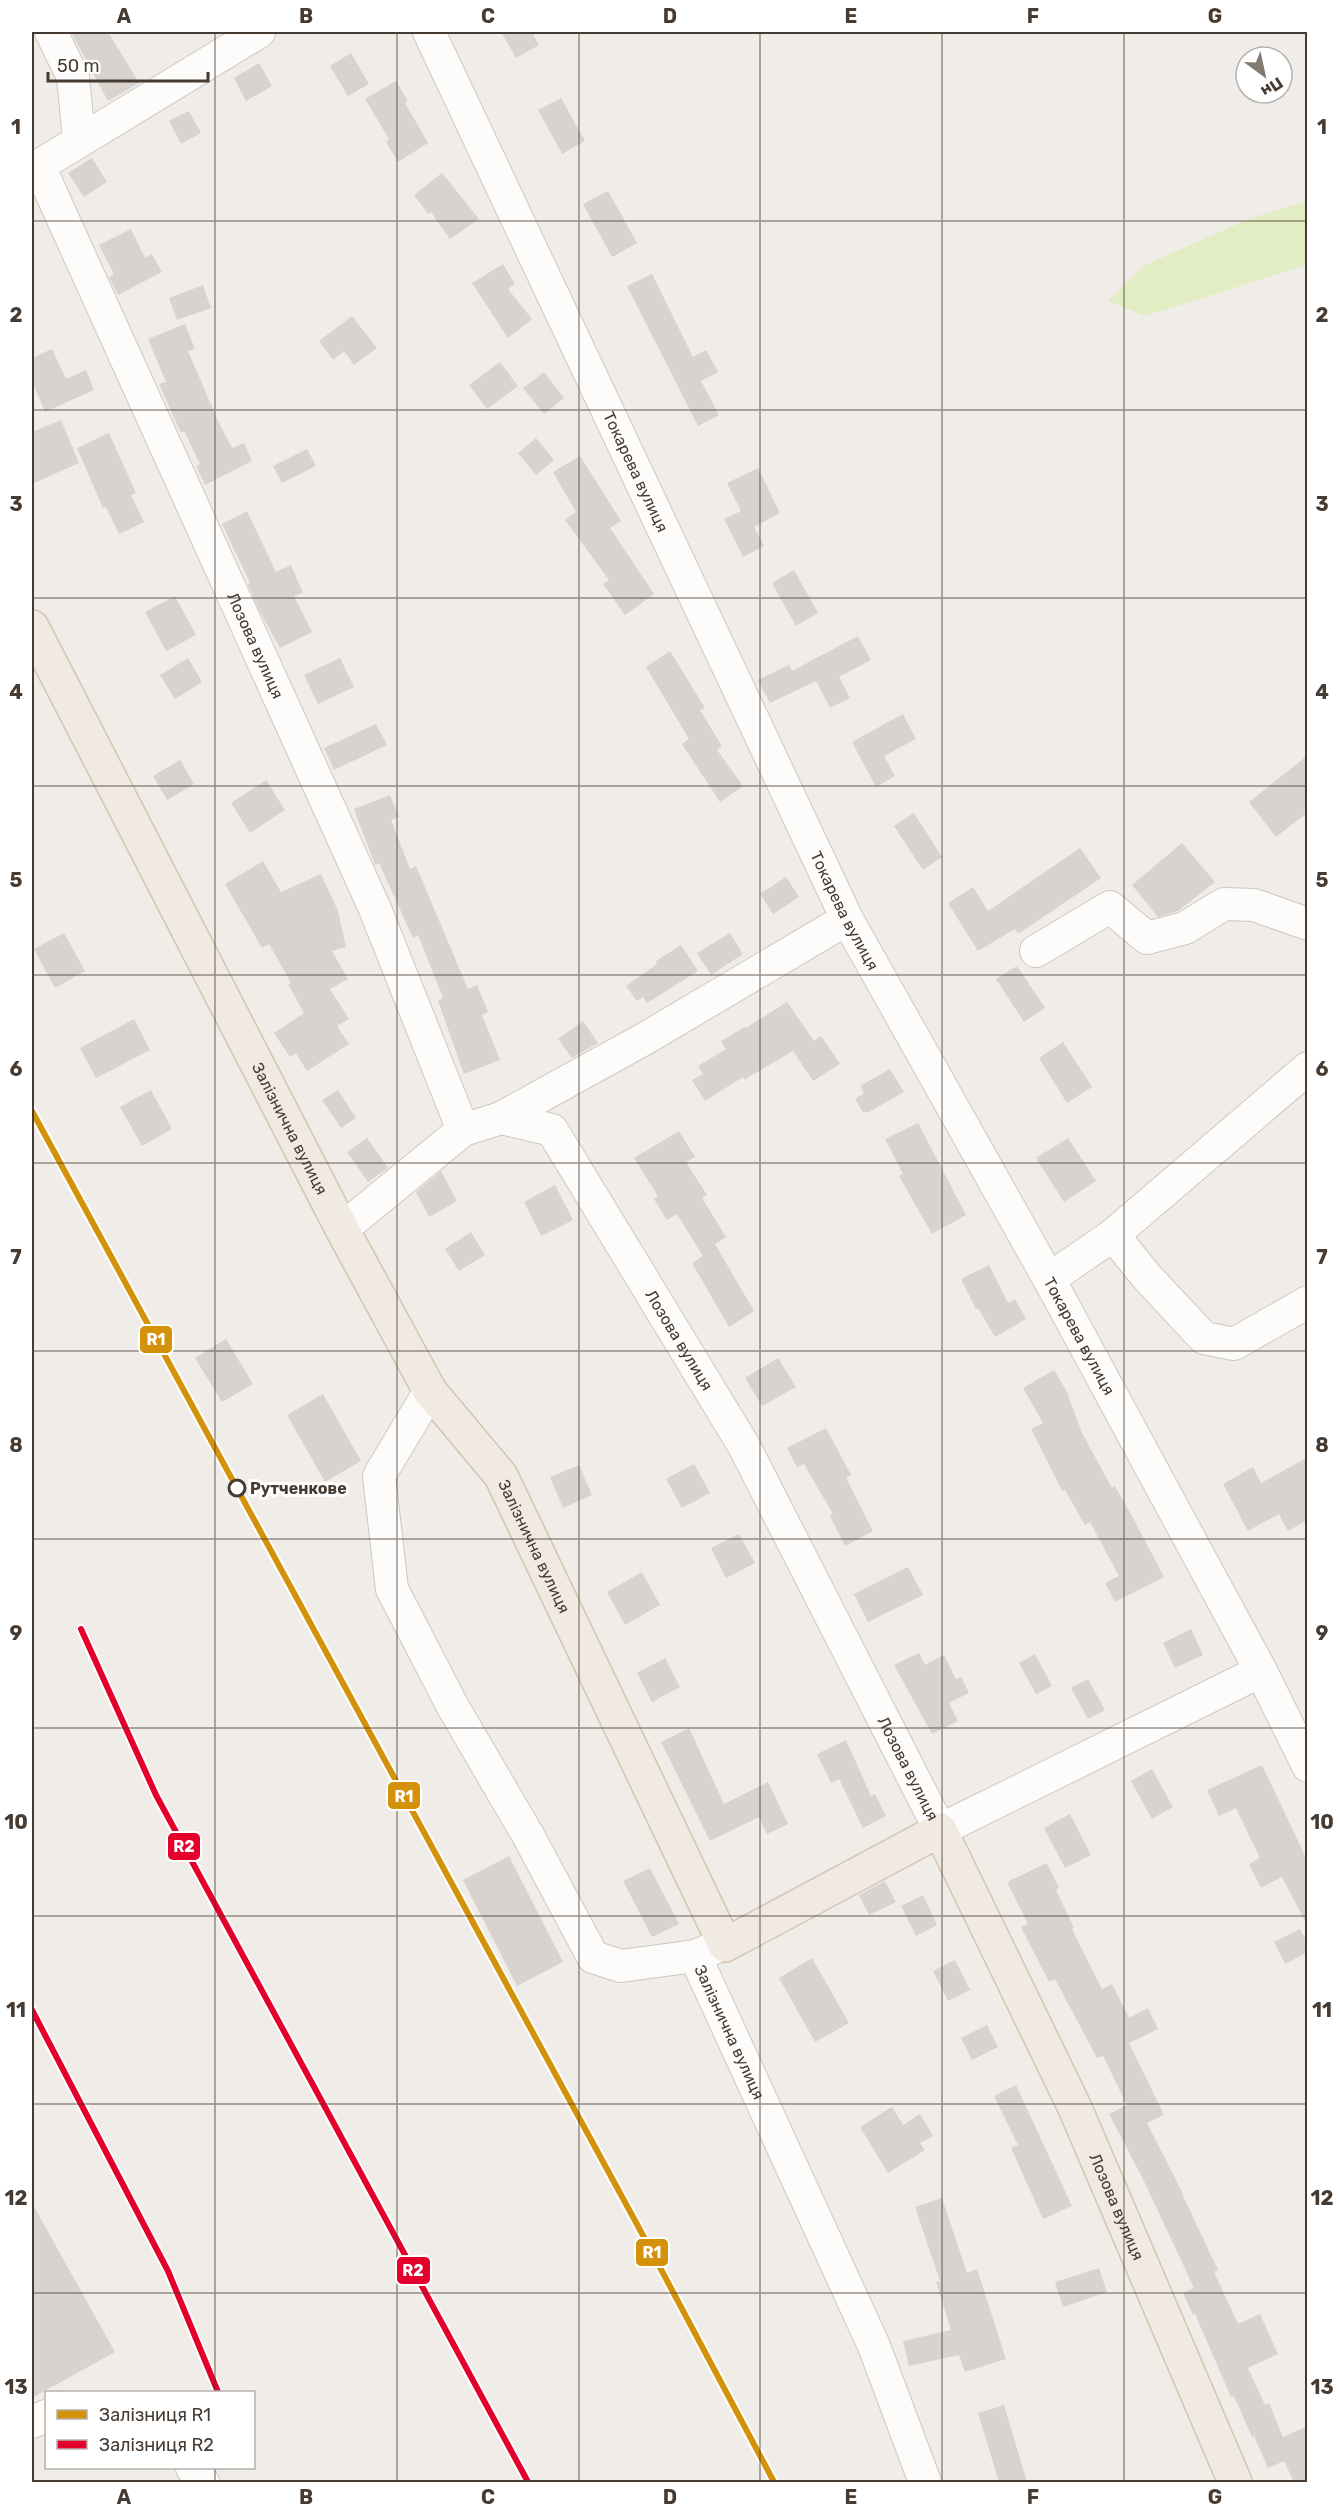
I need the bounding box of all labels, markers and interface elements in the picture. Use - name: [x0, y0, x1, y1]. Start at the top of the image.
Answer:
- text: A: [117, 4, 132, 28]
- text: B: [299, 4, 313, 28]
- text: C: [481, 4, 495, 28]
- text: D: [663, 4, 677, 28]
- text: E: [845, 4, 857, 28]
- text: F: [1027, 4, 1039, 28]
- text: G: [1208, 4, 1222, 28]
- scale bar: [48, 45, 208, 83]
- north arrow: [1234, 45, 1294, 105]
- text: 50 m: [57, 55, 100, 77]
- text: Пн: [1257, 73, 1286, 101]
- text: 1: [11, 115, 21, 139]
- text: 1: [1317, 115, 1327, 139]
- text: 2: [10, 303, 23, 327]
- text: 2: [1316, 303, 1329, 327]
- street label: Токарева вулиця: [600, 408, 673, 535]
- text: 3: [9, 492, 23, 516]
- text: 3: [1315, 492, 1329, 516]
- street label: Лозова вулиця: [223, 589, 288, 701]
- text: 4: [9, 680, 23, 704]
- text: 4: [1315, 680, 1329, 704]
- street label: Токарева вулиця: [807, 848, 883, 973]
- text: 5: [10, 868, 23, 892]
- text: 5: [1316, 868, 1329, 892]
- text: 6: [9, 1057, 23, 1081]
- text: 6: [1315, 1057, 1329, 1081]
- street label: Залізнична вулиця: [248, 1059, 332, 1198]
- text: 7: [10, 1245, 22, 1269]
- text: 7: [1316, 1245, 1328, 1269]
- street label: Токарева вулиця: [1040, 1274, 1119, 1398]
- street label: Лозова вулиця: [642, 1286, 717, 1394]
- line badge: R1: [139, 1325, 173, 1354]
- text: R1: [146, 1330, 166, 1349]
- text: 8: [9, 1433, 23, 1457]
- text: 8: [1315, 1433, 1329, 1457]
- street label: Залізнична вулиця: [495, 1476, 575, 1616]
- marker: Рутченкове: [228, 1479, 246, 1497]
- place label: Рутченкове: [250, 1479, 347, 1498]
- text: 9: [10, 1621, 23, 1645]
- text: 9: [1316, 1621, 1329, 1645]
- street label: Лозова вулиця: [874, 1713, 943, 1824]
- line badge: R1: [387, 1781, 421, 1810]
- text: R1: [394, 1787, 414, 1806]
- text: 10: [4, 1810, 28, 1834]
- text: 10: [1310, 1810, 1334, 1834]
- line badge: R2: [167, 1832, 201, 1861]
- text: R2: [173, 1837, 195, 1856]
- street label: Залізнична вулиця: [691, 1962, 769, 2102]
- text: 11: [6, 1998, 26, 2022]
- text: 11: [1312, 1998, 1332, 2022]
- street label: Лозова вулиця: [1086, 2150, 1148, 2263]
- text: 12: [5, 2186, 27, 2210]
- text: 12: [1311, 2186, 1333, 2210]
- line badge: R1: [635, 2238, 669, 2267]
- text: R1: [642, 2243, 662, 2262]
- line badge: R2: [396, 2256, 431, 2285]
- text: R2: [402, 2261, 424, 2280]
- text: 13: [4, 2375, 28, 2399]
- text: 13: [1310, 2375, 1334, 2399]
- legend: [45, 2391, 255, 2469]
- text: Залізниця R1: [99, 2404, 211, 2426]
- text: Залізниця R2: [99, 2434, 214, 2456]
- text: A: [117, 2485, 132, 2509]
- text: B: [299, 2485, 313, 2509]
- text: C: [481, 2485, 495, 2509]
- text: D: [663, 2485, 677, 2509]
- text: E: [845, 2485, 857, 2509]
- text: F: [1027, 2485, 1039, 2509]
- text: G: [1208, 2485, 1222, 2509]

